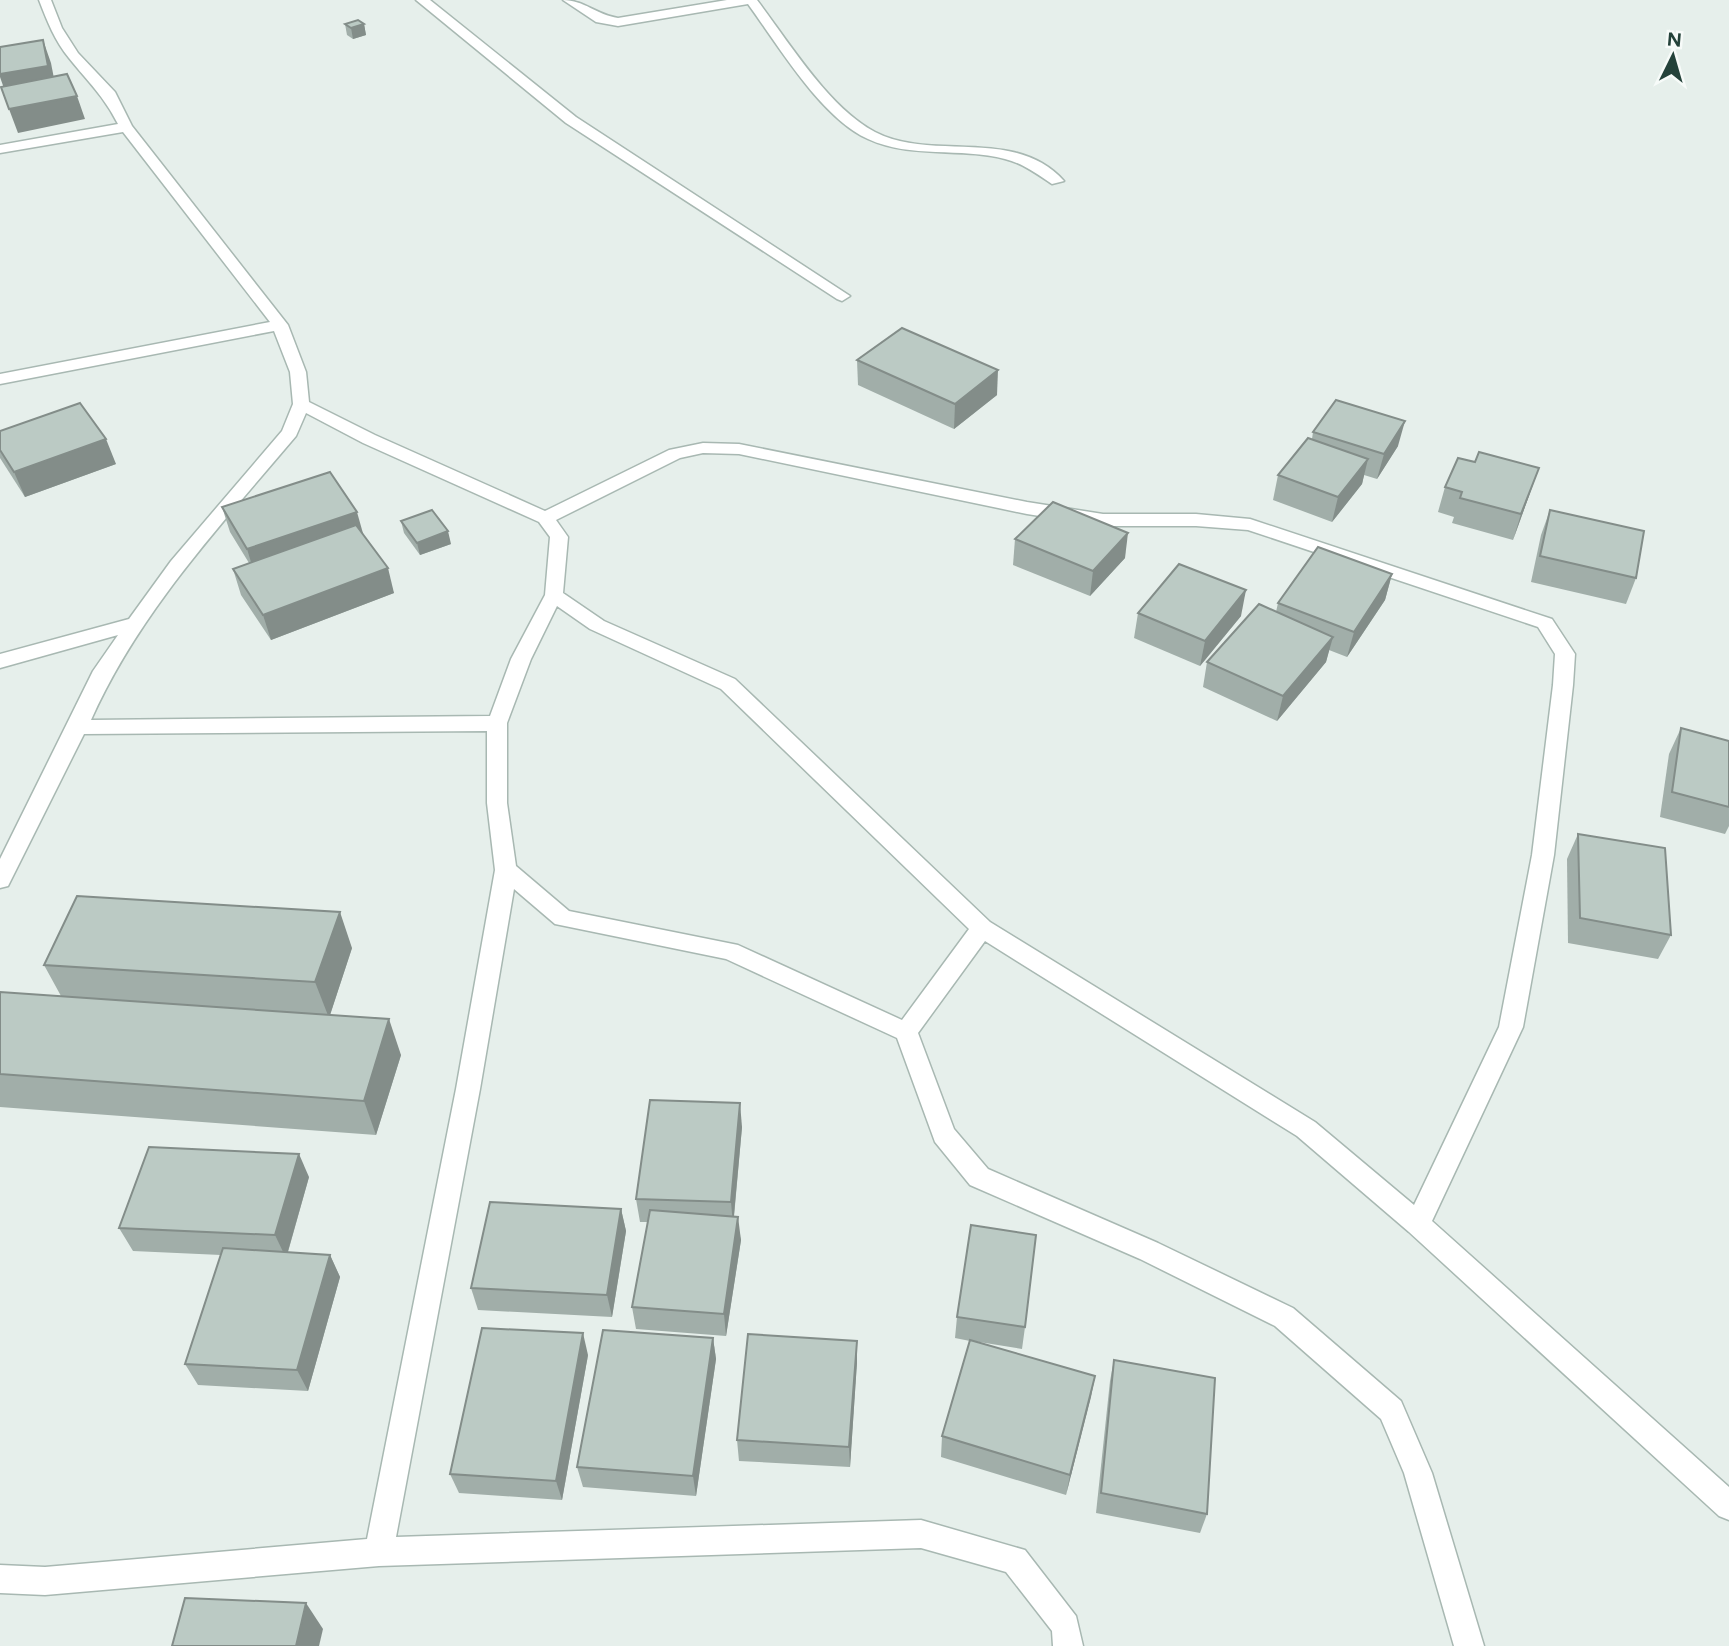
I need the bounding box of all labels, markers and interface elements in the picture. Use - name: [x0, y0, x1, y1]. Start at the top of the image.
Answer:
- north arrow: [1638, 21, 1708, 91]
- text: N: [1666, 27, 1683, 52]

